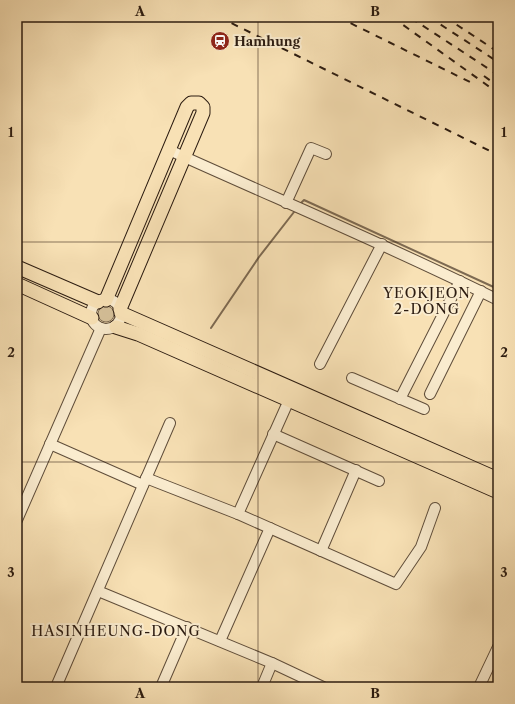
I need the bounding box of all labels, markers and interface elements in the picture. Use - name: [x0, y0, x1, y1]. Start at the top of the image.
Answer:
- text: A: [134, 3, 146, 19]
- text: B: [370, 3, 380, 19]
- station icon: Hamhung: [209, 30, 231, 52]
- place label: Hamhung: [234, 33, 301, 49]
- text: 1: [8, 124, 14, 140]
- text: 1: [501, 124, 507, 140]
- district label: YEOKJEON 2-DONG: [382, 284, 471, 318]
- text: 2: [7, 344, 15, 360]
- text: 2: [500, 344, 508, 360]
- text: 3: [7, 564, 15, 580]
- text: 3: [500, 564, 508, 580]
- district label: HASINHEUNG-DONG: [31, 622, 201, 640]
- text: A: [134, 685, 146, 701]
- text: B: [370, 685, 380, 701]

